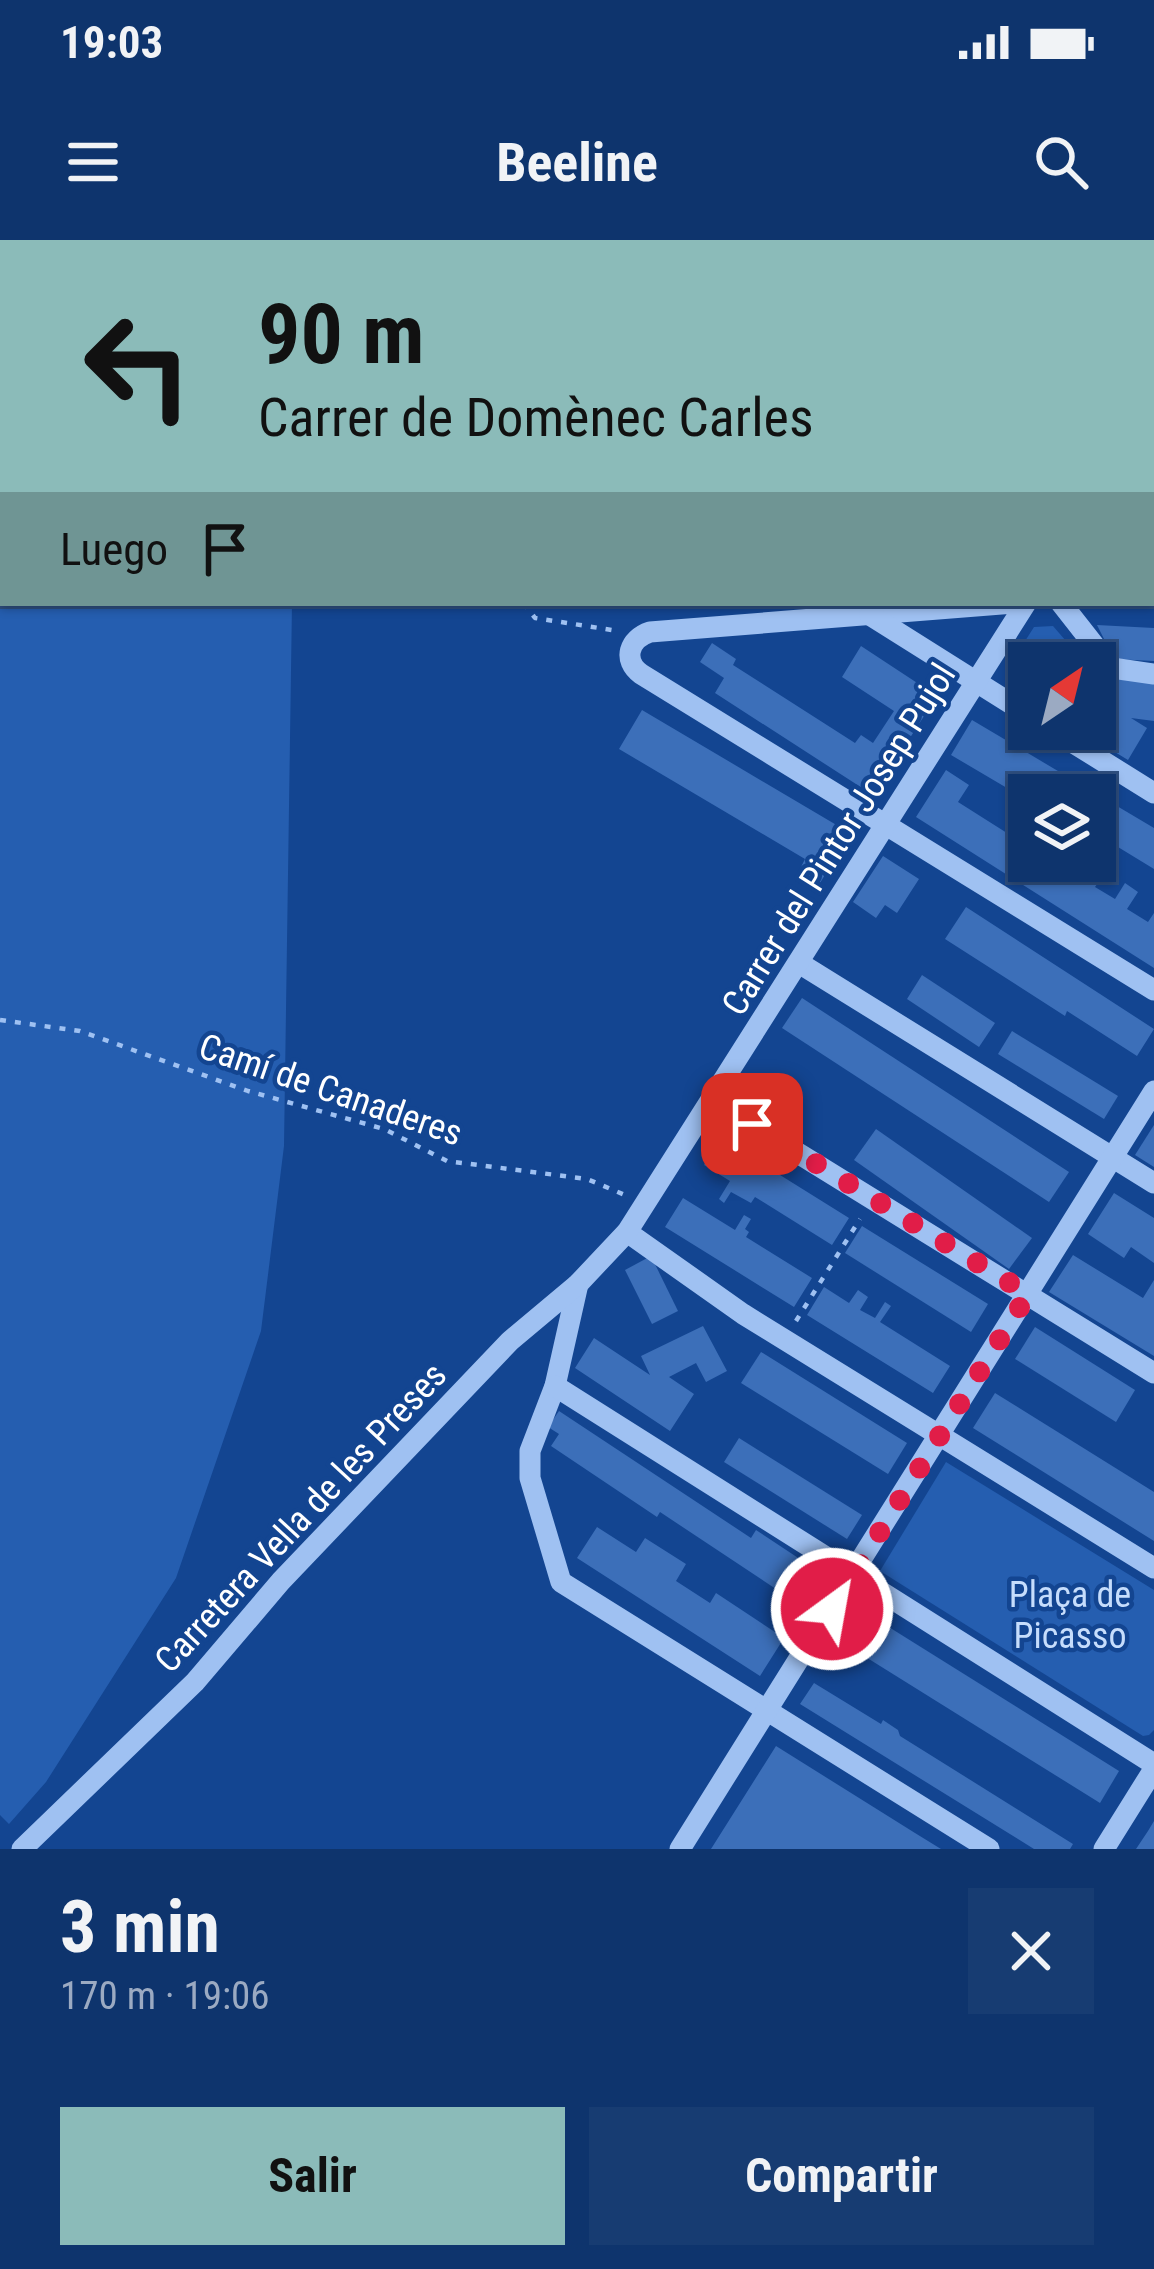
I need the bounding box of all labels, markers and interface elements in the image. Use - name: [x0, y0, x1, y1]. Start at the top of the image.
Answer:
- text: 19:03: [60, 16, 163, 69]
- icon: menu: [60, 129, 126, 195]
- icon: search: [1028, 129, 1094, 195]
- text: Beeline: [496, 131, 658, 194]
- text: 90 m: [258, 285, 425, 384]
- icon: left: [60, 288, 216, 444]
- text: Carrer de Domènec Carles: [258, 386, 814, 449]
- icon: arrive: [192, 516, 258, 582]
- text: Luego: [60, 523, 168, 576]
- north arrow: [1008, 642, 1116, 750]
- map controls: [1008, 642, 1116, 882]
- street label: Carrer del Pintor Josep Pujol: [713, 656, 964, 1023]
- button: layers: [1008, 774, 1116, 882]
- street label: Camí de Canaderes: [194, 1025, 468, 1155]
- pin: [701, 1073, 803, 1175]
- icon: arrive: [719, 1091, 785, 1157]
- street label: Carretera Vella de les Preses: [146, 1354, 455, 1681]
- position arrow: [769, 1546, 895, 1672]
- park label: Plaça de Picasso: [1009, 1574, 1131, 1657]
- text: 3 min: [60, 1885, 220, 1970]
- button: close: [968, 1888, 1094, 2014]
- text: 170 m · 19:06: [60, 1973, 270, 2019]
- button: Salir: [60, 2107, 565, 2245]
- button: Compartir: [589, 2107, 1094, 2245]

